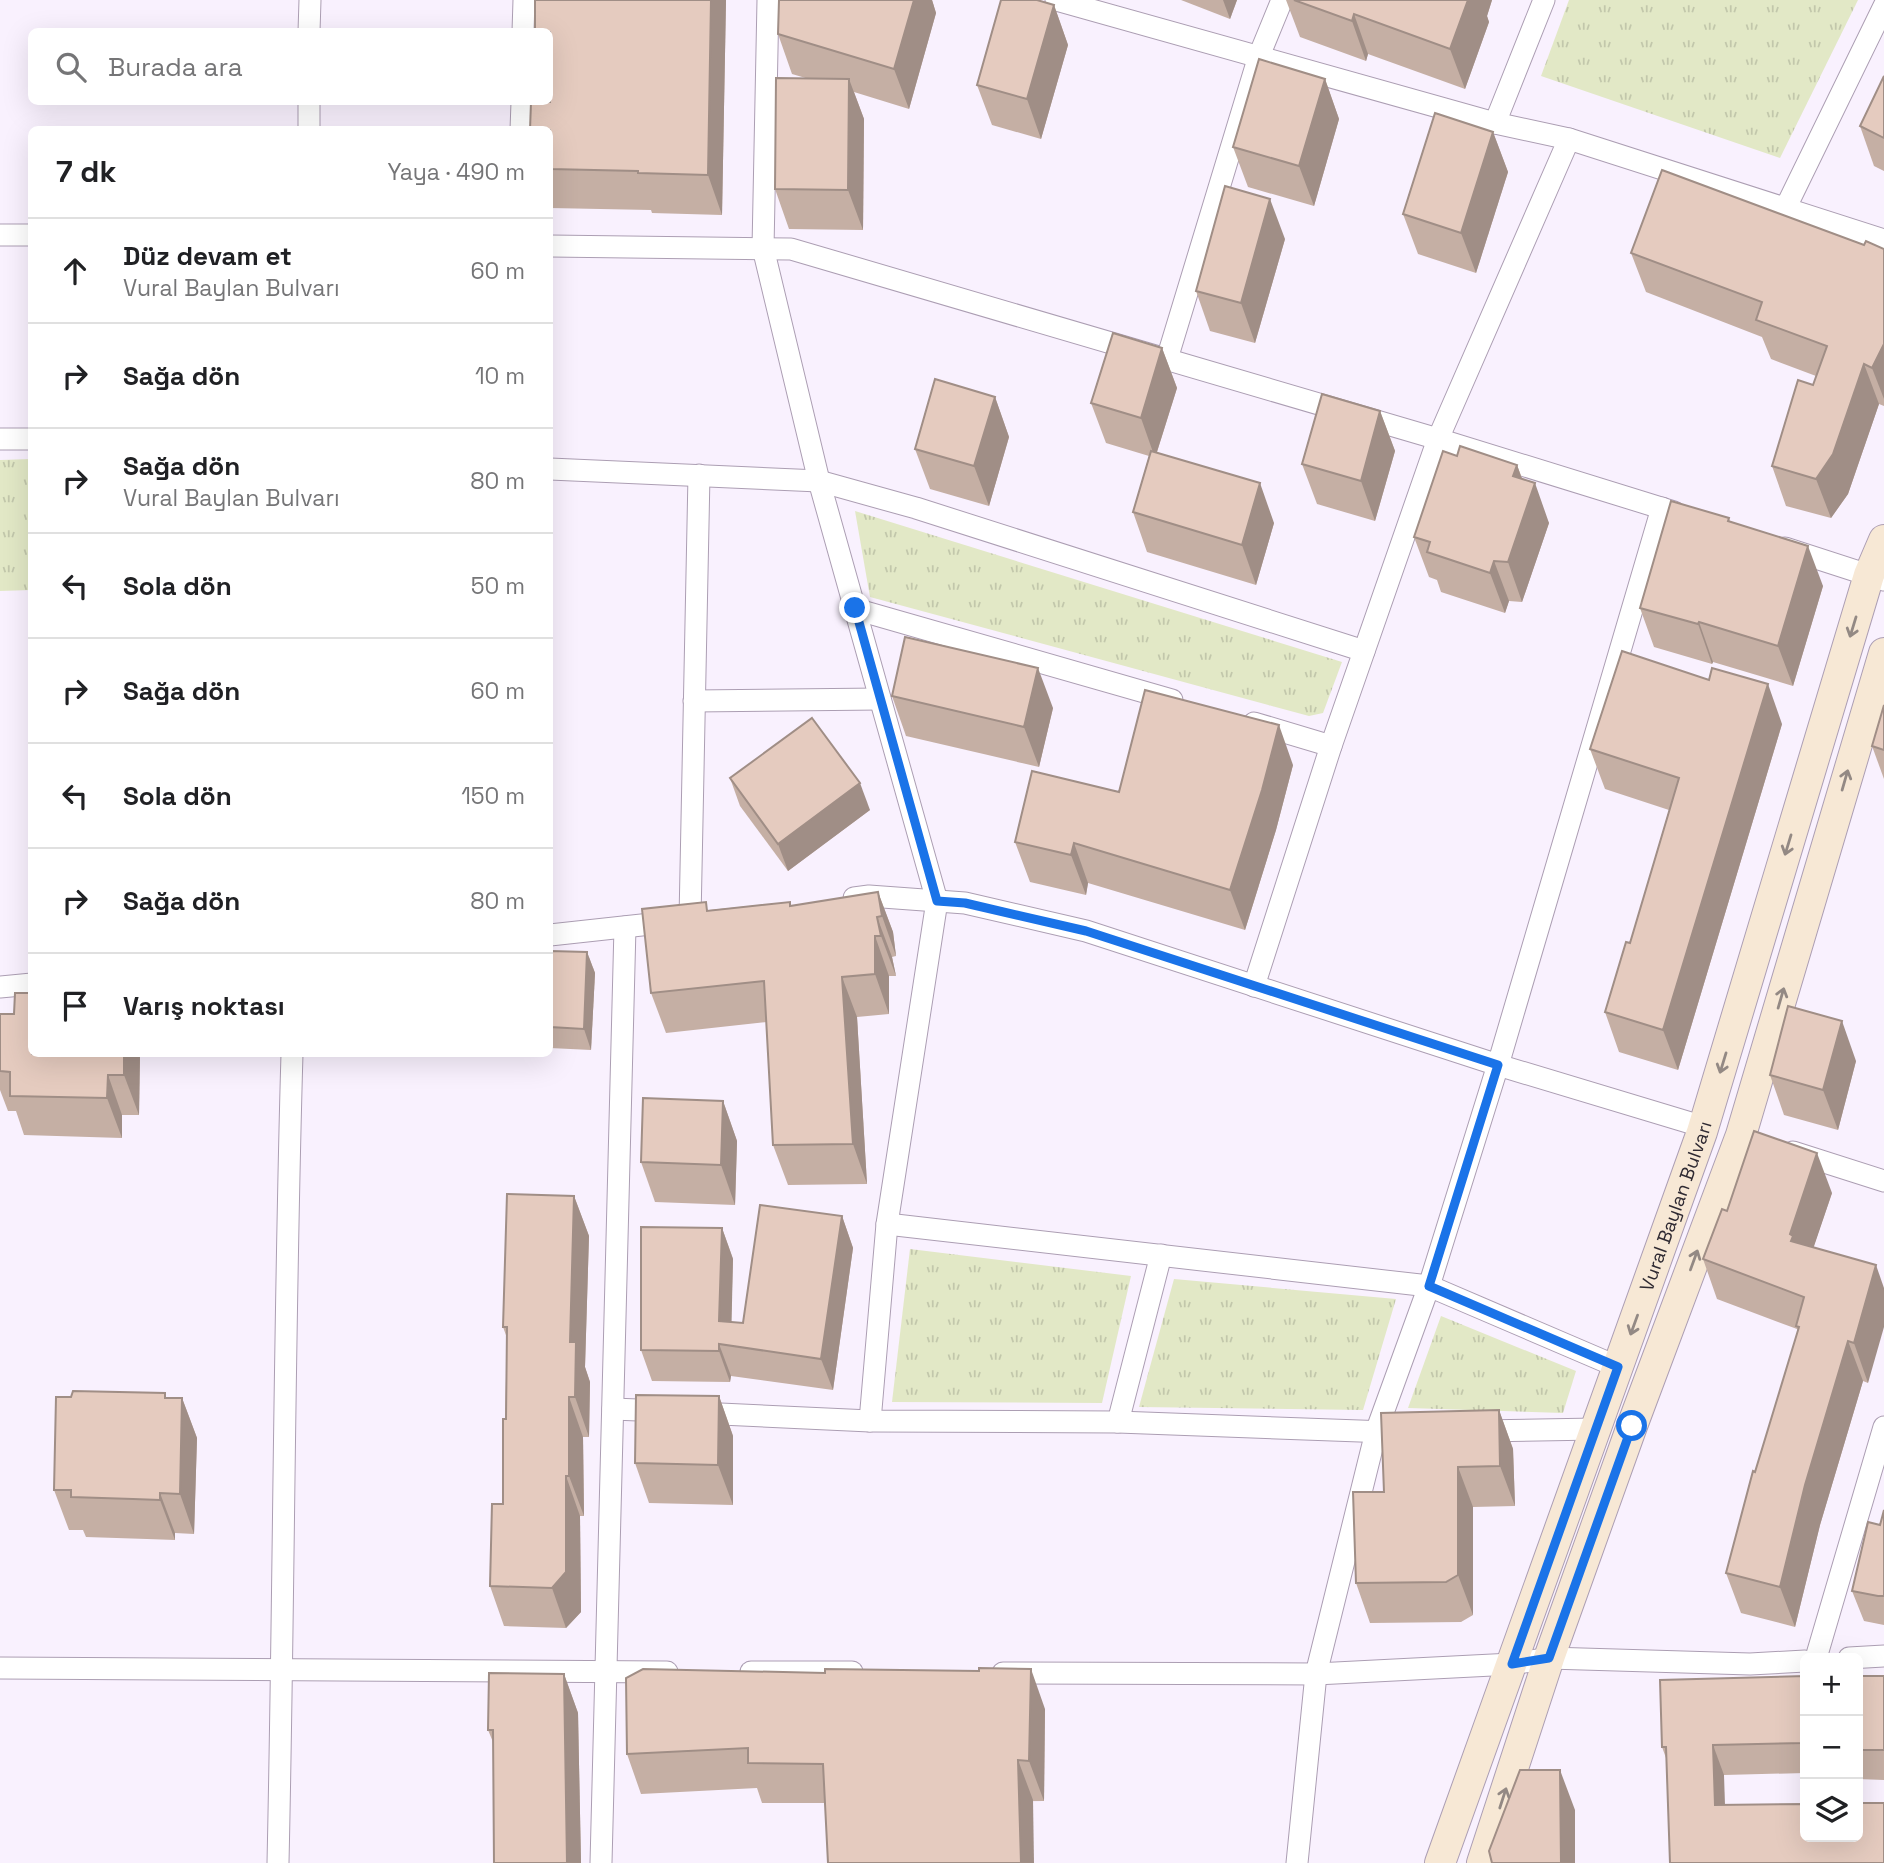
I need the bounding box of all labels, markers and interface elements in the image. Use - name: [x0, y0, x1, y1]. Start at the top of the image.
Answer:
- search box: [28, 28, 553, 105]
- icon: search: [52, 48, 90, 86]
- text: Burada ara: [108, 50, 243, 84]
- text: 7 dk: [56, 152, 116, 191]
- text: Yaya · 490 m: [388, 157, 525, 187]
- text: Düz devam et: [123, 239, 292, 273]
- icon: ahead: [56, 252, 94, 290]
- text: 60 m: [470, 256, 525, 286]
- text: Vural Baylan Bulvarı: [123, 273, 340, 303]
- icon: right: [56, 357, 94, 395]
- text: Sağa dön: [123, 359, 240, 393]
- text: 10 m: [475, 361, 525, 391]
- text: Sağa dön: [123, 449, 240, 483]
- icon: right: [56, 462, 94, 500]
- text: 80 m: [470, 466, 525, 496]
- text: Vural Baylan Bulvarı: [123, 483, 340, 513]
- icon: left: [56, 567, 94, 605]
- text: Sola dön: [123, 569, 232, 603]
- text: 50 m: [471, 571, 525, 601]
- route end: [839, 592, 870, 623]
- one-way arrow: [1846, 616, 1859, 638]
- icon: right: [56, 672, 94, 710]
- text: Sağa dön: [123, 674, 240, 708]
- text: 60 m: [470, 676, 525, 706]
- one-way arrow: [1840, 769, 1853, 791]
- icon: left: [56, 777, 94, 815]
- text: Sola dön: [123, 779, 232, 813]
- text: 150 m: [461, 781, 525, 811]
- one-way arrow: [1781, 834, 1794, 856]
- icon: right: [56, 882, 94, 920]
- text: Sağa dön: [123, 884, 240, 918]
- text: 80 m: [470, 886, 525, 916]
- icon: arrive: [56, 987, 94, 1025]
- one-way arrow: [1775, 987, 1788, 1009]
- text: Varış noktası: [123, 989, 285, 1023]
- one-way arrow: [1715, 1052, 1728, 1074]
- street label: Vural Baylan Bulvarı: [1634, 1118, 1717, 1294]
- one-way arrow: [1688, 1250, 1701, 1272]
- one-way arrow: [1627, 1313, 1639, 1335]
- route start: [1616, 1410, 1647, 1441]
- map controls: [1800, 1653, 1863, 1842]
- button: +: [1800, 1653, 1863, 1716]
- button: −: [1800, 1716, 1863, 1779]
- button: layers: [1800, 1779, 1863, 1842]
- one-way arrow: [1498, 1788, 1511, 1810]

